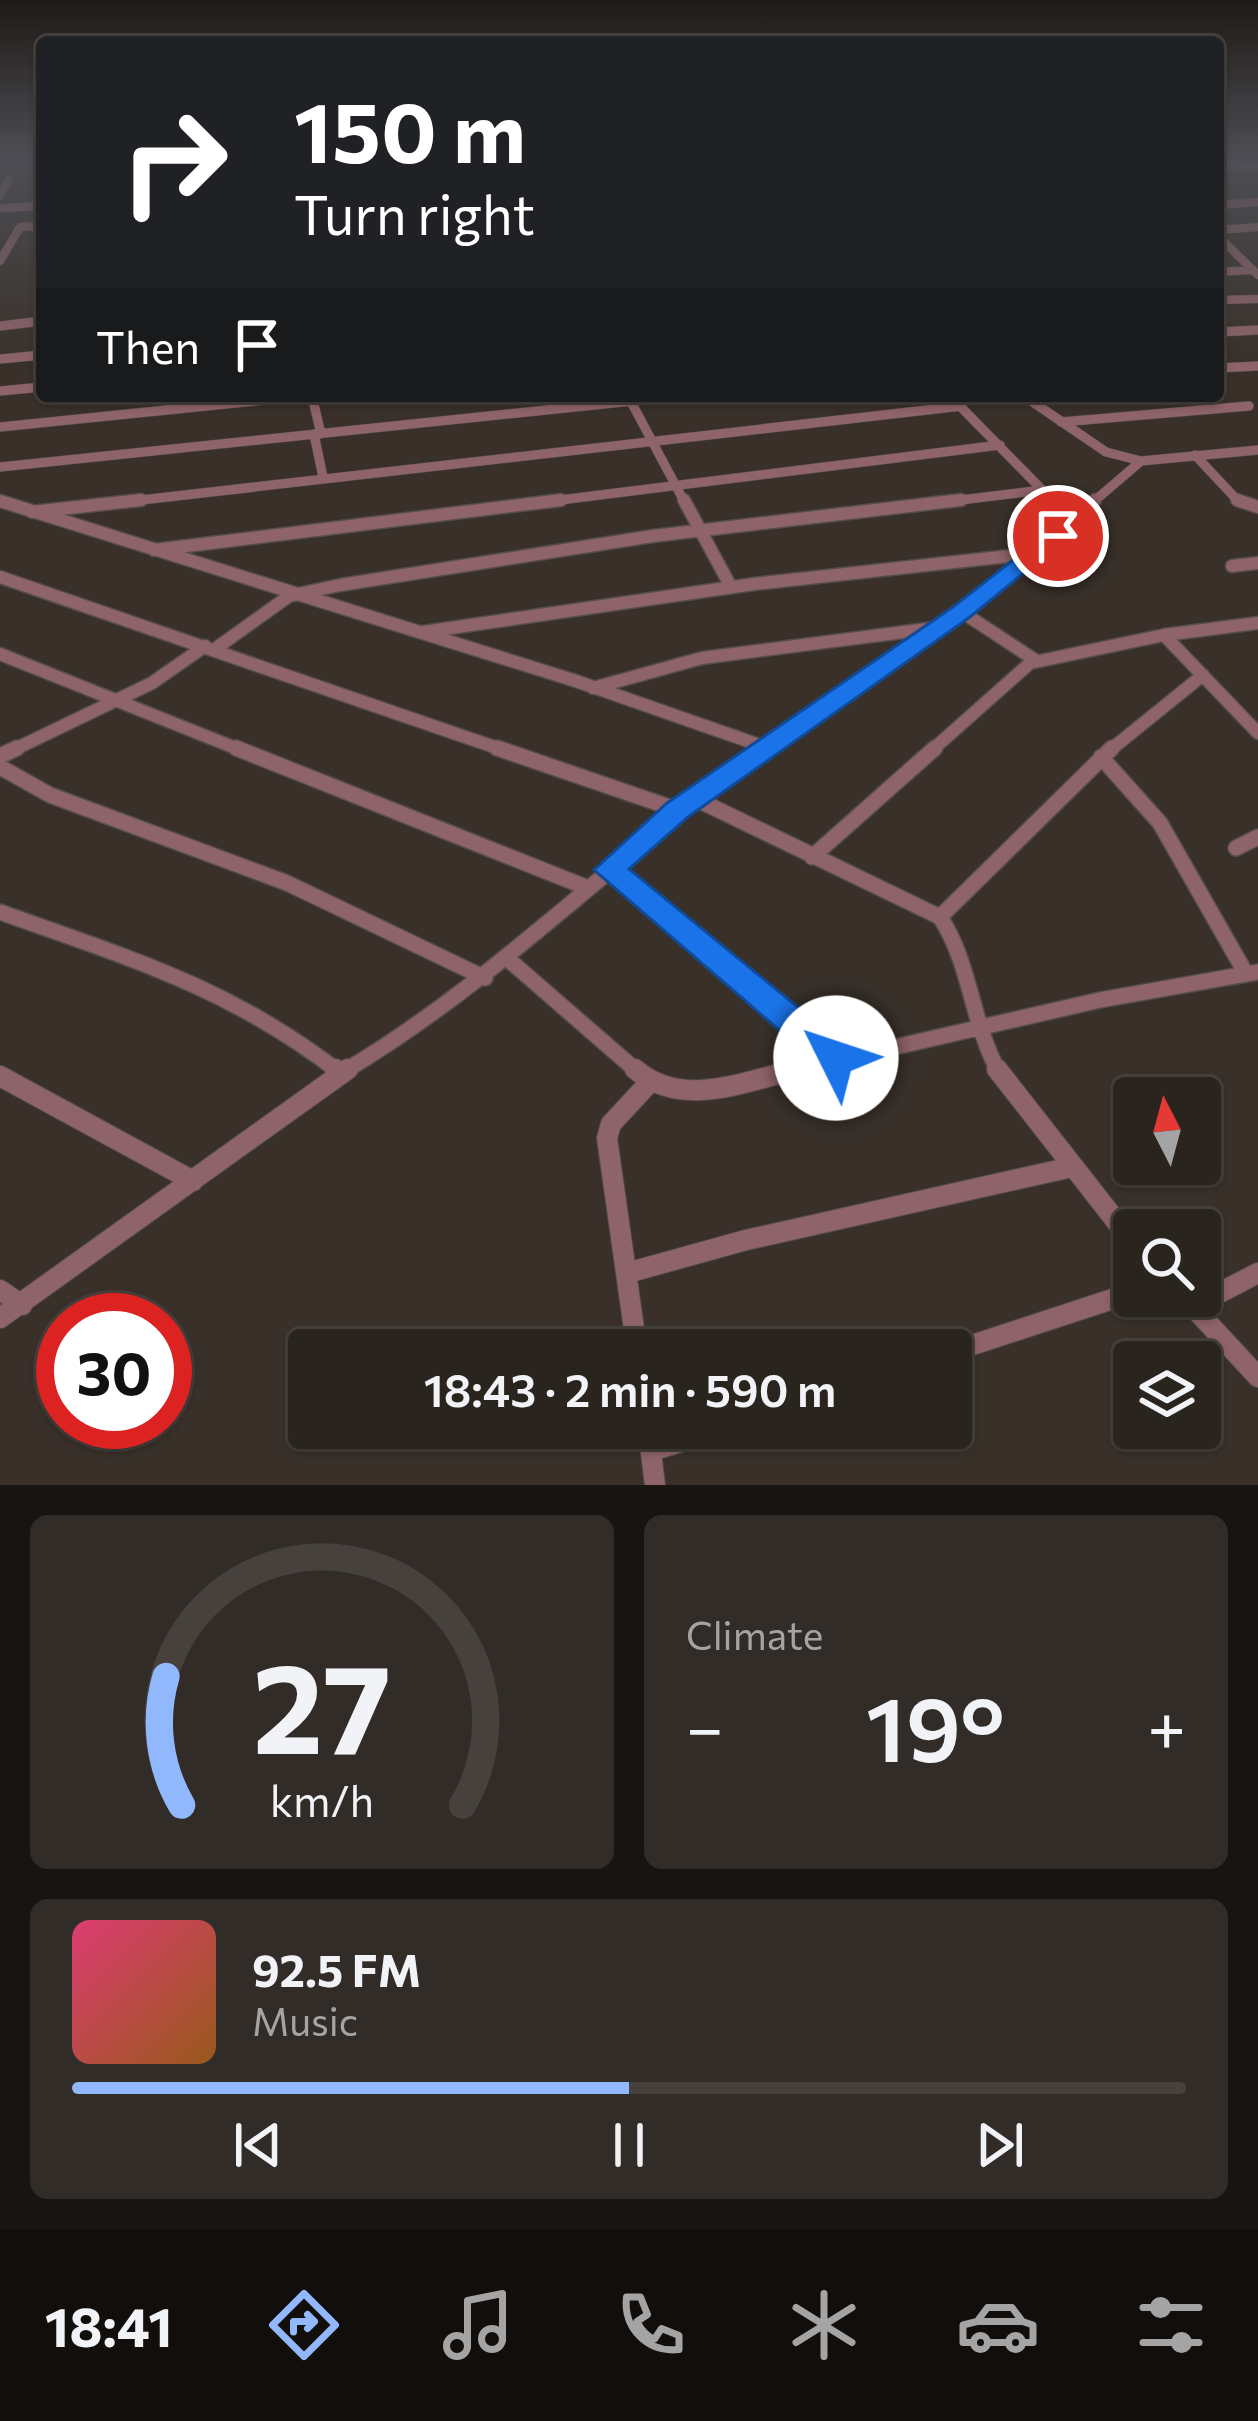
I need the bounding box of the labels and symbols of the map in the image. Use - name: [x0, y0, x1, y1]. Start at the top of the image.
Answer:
- pin: [1007, 485, 1109, 587]
- position arrow: [773, 995, 899, 1121]
- north arrow: [1113, 1077, 1221, 1185]
- speed limit sign: 30: [36, 1293, 192, 1449]

